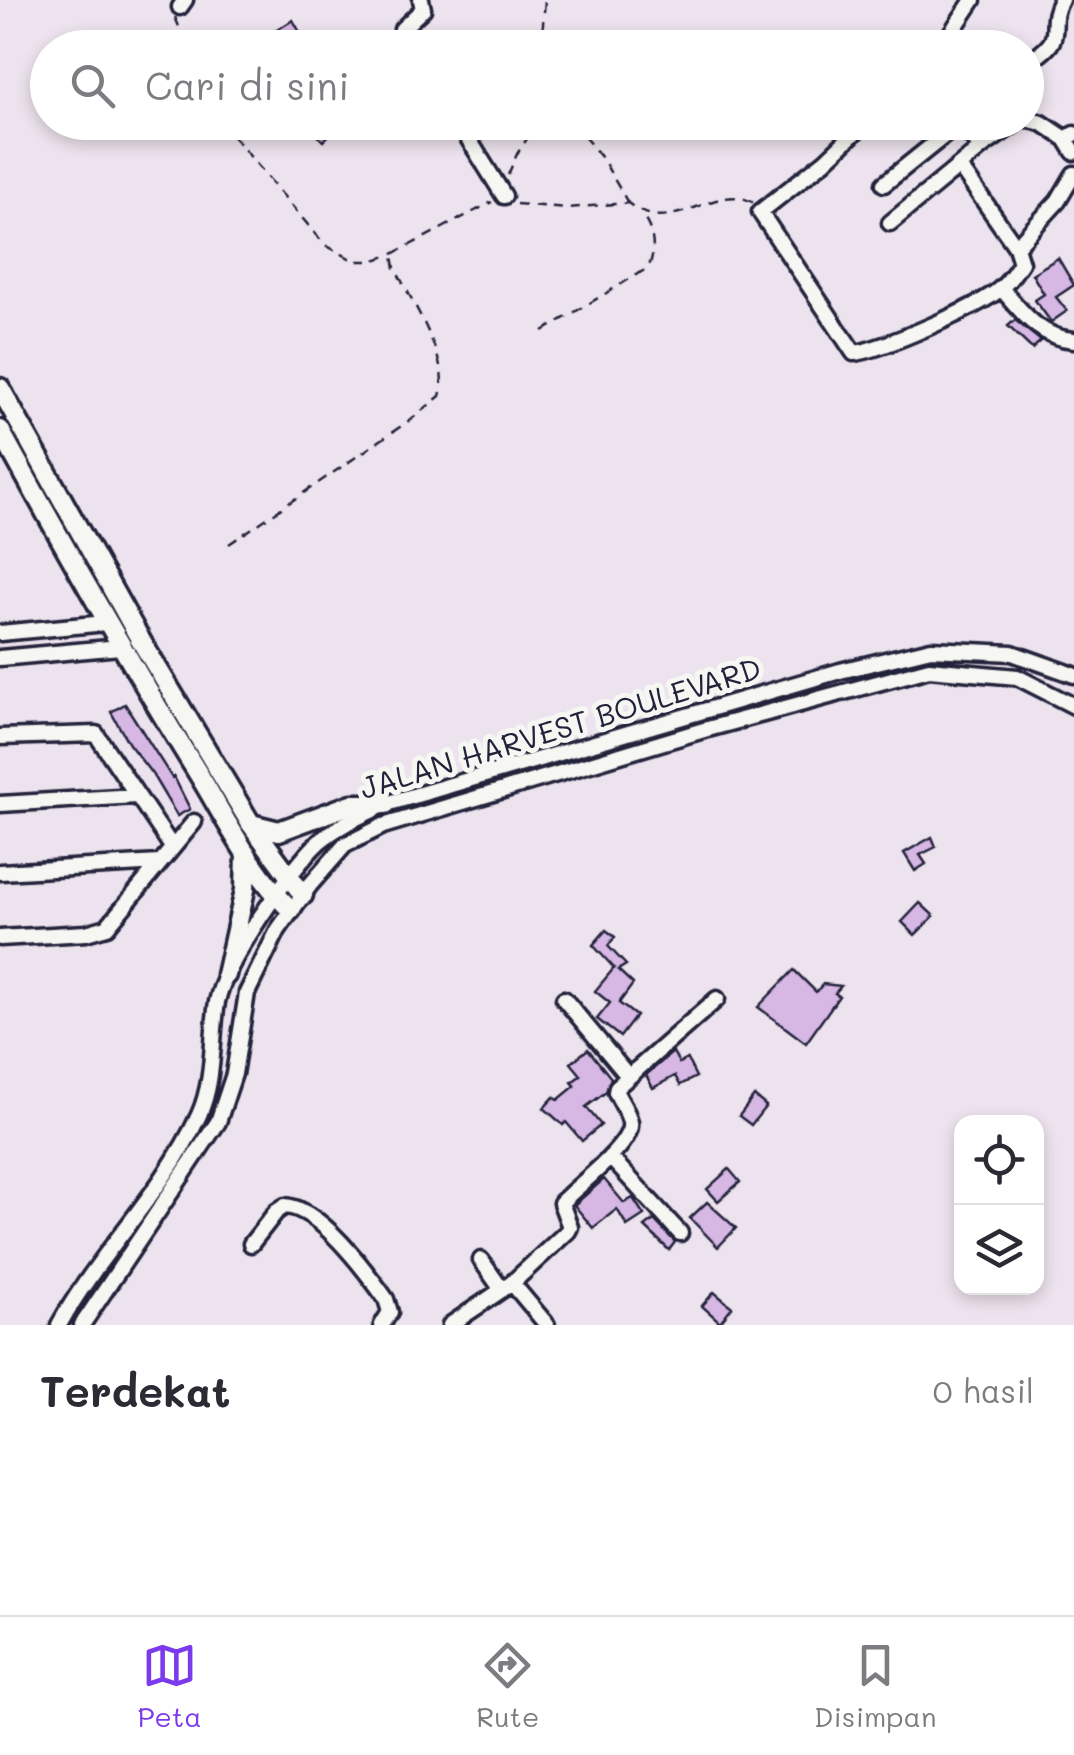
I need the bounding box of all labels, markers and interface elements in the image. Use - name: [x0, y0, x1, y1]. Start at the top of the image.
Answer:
- search box: [30, 30, 1044, 140]
- icon: search: [65, 58, 120, 113]
- text: Cari di sini: [145, 60, 349, 110]
- street label: JALAN HARVEST BOULEVARD: [355, 647, 765, 807]
- map controls: [954, 1115, 1044, 1295]
- button: locate: [954, 1115, 1044, 1205]
- button: layers: [954, 1205, 1044, 1295]
- text: Terdekat: [40, 1363, 230, 1418]
- text: 0 hasil: [933, 1369, 1034, 1411]
- tab: Peta: [137, 1638, 202, 1734]
- tab: Rute: [476, 1638, 539, 1734]
- tab: Disimpan: [814, 1638, 937, 1734]

